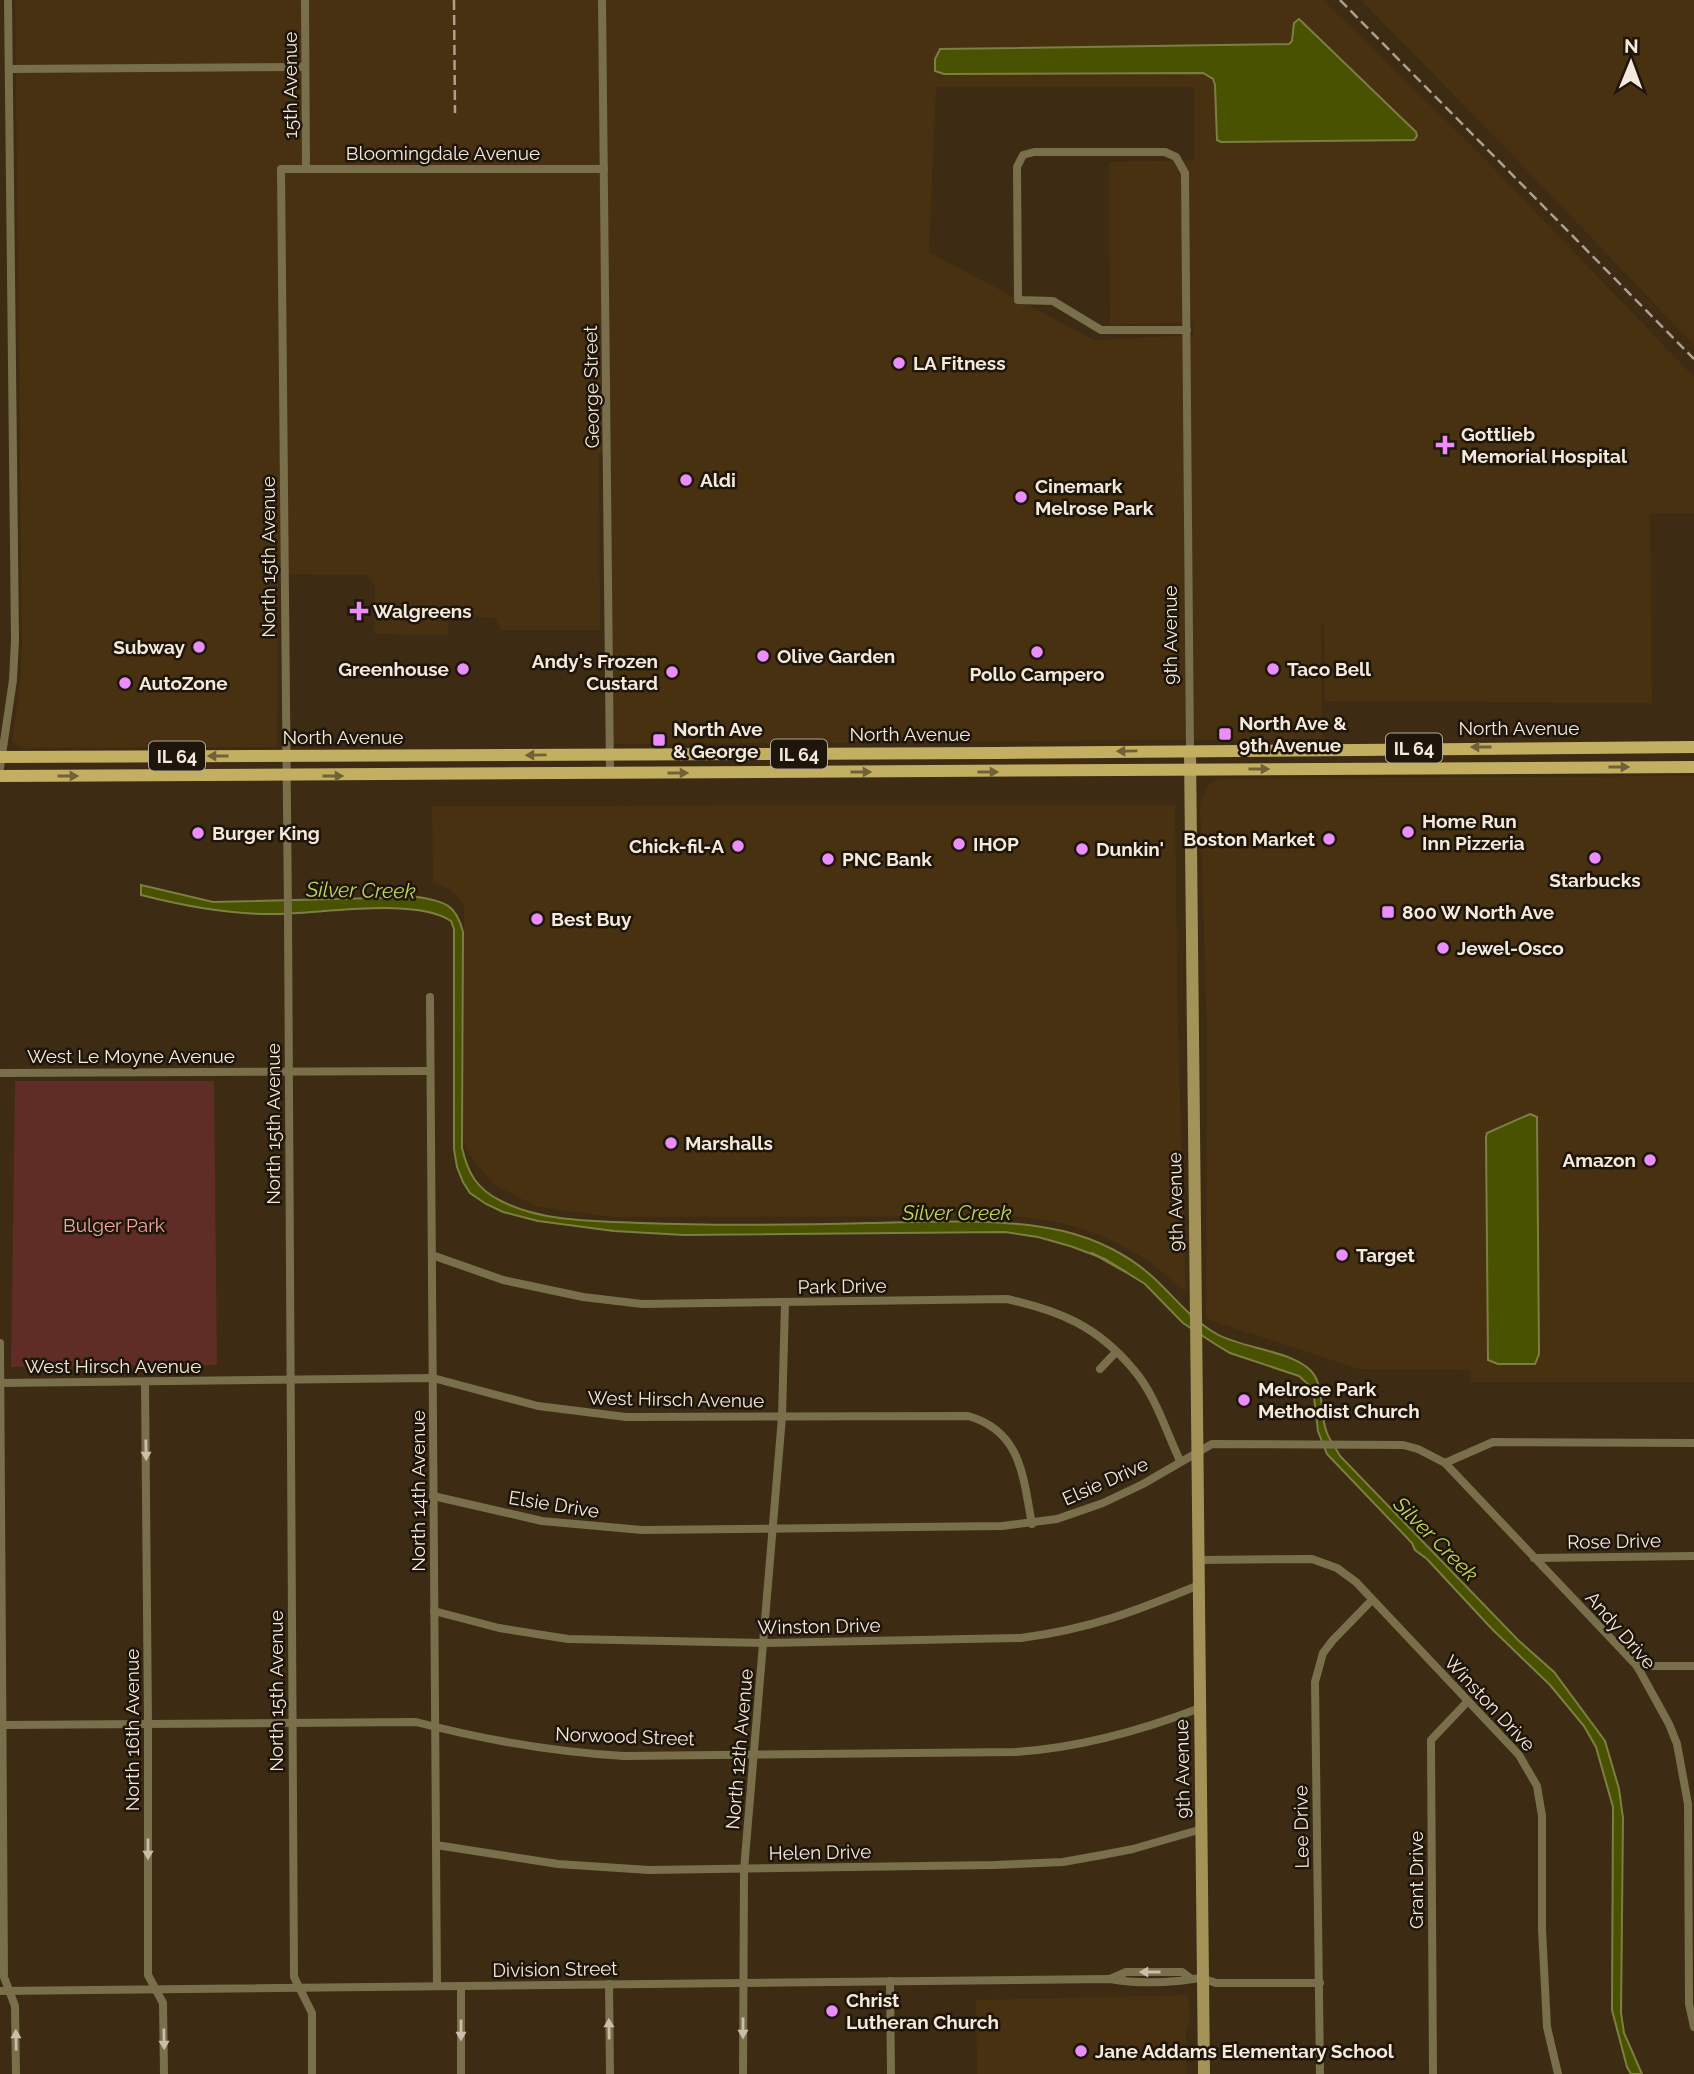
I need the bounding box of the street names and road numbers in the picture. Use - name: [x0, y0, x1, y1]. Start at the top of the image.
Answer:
- street label: 15th Avenue: [279, 32, 301, 138]
- street label: Bloomingdale Avenue: [346, 142, 540, 164]
- street label: George Street: [579, 325, 603, 449]
- street label: North 15th Avenue: [257, 476, 279, 638]
- street label: 9th Avenue: [1159, 585, 1181, 685]
- street label: North Avenue: [1459, 717, 1579, 739]
- street label: North Avenue: [850, 723, 970, 745]
- street label: North Avenue: [283, 726, 403, 748]
- road number: IL 64: [1386, 734, 1442, 762]
- road number: IL 64: [771, 740, 827, 768]
- road number: IL 64: [149, 742, 205, 770]
- street label: North 15th Avenue: [262, 1043, 284, 1205]
- street label: West Le Moyne Avenue: [27, 1045, 235, 1067]
- street label: 9th Avenue: [1163, 1152, 1187, 1252]
- street label: Park Drive: [797, 1274, 887, 1298]
- street label: West Hirsch Avenue: [25, 1355, 201, 1377]
- street label: West Hirsch Avenue: [588, 1386, 764, 1412]
- street label: North 14th Avenue: [407, 1410, 429, 1572]
- street label: Elsie Drive: [1059, 1452, 1151, 1510]
- street label: Elsie Drive: [507, 1486, 601, 1522]
- street label: Rose Drive: [1567, 1529, 1661, 1553]
- street label: Andy Drive: [1581, 1587, 1661, 1673]
- street label: North 15th Avenue: [265, 1610, 287, 1772]
- street label: Winston Drive: [757, 1614, 881, 1638]
- street label: North 16th Avenue: [121, 1649, 143, 1811]
- street label: Winston Drive: [1440, 1651, 1540, 1755]
- street label: North 12th Avenue: [721, 1668, 757, 1830]
- street label: 9th Avenue: [1170, 1719, 1194, 1819]
- street label: Norwood Street: [555, 1723, 696, 1749]
- street label: Lee Drive: [1289, 1785, 1313, 1869]
- street label: Grant Drive: [1405, 1831, 1427, 1929]
- street label: Helen Drive: [769, 1840, 871, 1864]
- street label: Division Street: [492, 1957, 618, 1981]

